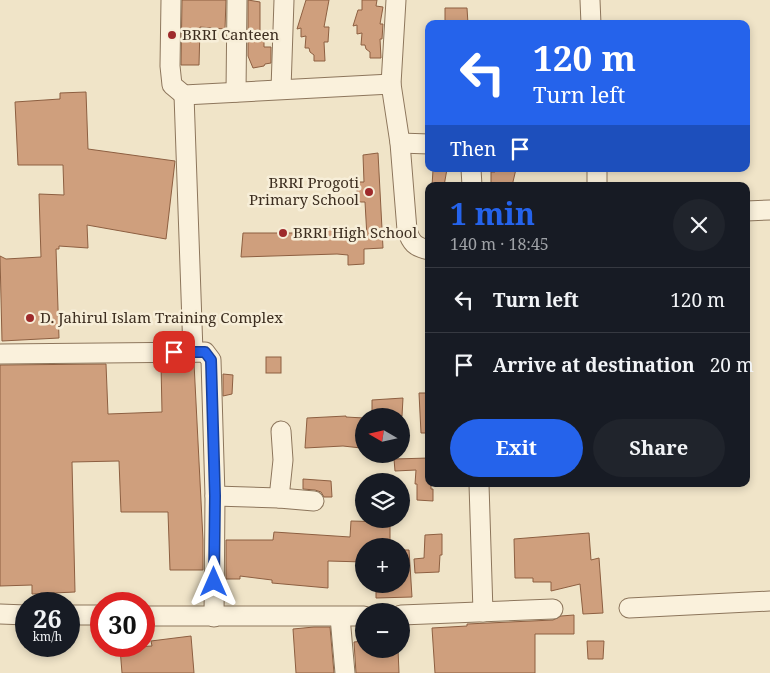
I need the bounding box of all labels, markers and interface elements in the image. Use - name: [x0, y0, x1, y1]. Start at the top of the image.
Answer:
- place label: BRRI Canteen: [182, 24, 280, 44]
- marker: BRRI Canteen: [166, 29, 178, 41]
- text: 120 m: [533, 34, 636, 81]
- icon: left: [450, 40, 515, 105]
- text: Turn left: [533, 79, 625, 109]
- icon: arrive: [506, 135, 534, 163]
- text: Then: [450, 136, 496, 162]
- place label: BRRI Progoti Primary School: [249, 172, 359, 209]
- marker: BRRI Progoti Primary School: [363, 186, 375, 198]
- text: 1 min: [450, 193, 535, 234]
- button: close: [673, 199, 725, 251]
- place label: BRRI High School: [293, 222, 417, 242]
- marker: BRRI High School: [277, 227, 289, 239]
- text: 140 m · 18:45: [450, 233, 549, 255]
- icon: left: [450, 286, 478, 314]
- text: Turn left: [493, 287, 579, 313]
- text: 120 m: [670, 287, 725, 313]
- place label: D. Jahirul Islam Training Complex: [40, 307, 283, 327]
- marker: D. Jahirul Islam Training Complex: [24, 312, 36, 324]
- pin: [153, 331, 195, 373]
- icon: arrive: [160, 338, 188, 366]
- icon: arrive: [450, 351, 478, 379]
- text: Arrive at destination: [493, 352, 695, 378]
- text: 20 m: [710, 352, 754, 378]
- north arrow: [355, 408, 410, 462]
- map controls: [355, 408, 410, 658]
- button: Exit: [450, 419, 583, 477]
- button: Share: [593, 419, 725, 477]
- button: layers: [355, 473, 410, 528]
- button: +: [355, 538, 410, 593]
- position arrow: [187, 555, 239, 607]
- speed limit sign: 30: [90, 592, 155, 657]
- text: 26: [33, 601, 62, 635]
- button: −: [355, 603, 410, 658]
- text: km/h: [33, 628, 62, 645]

